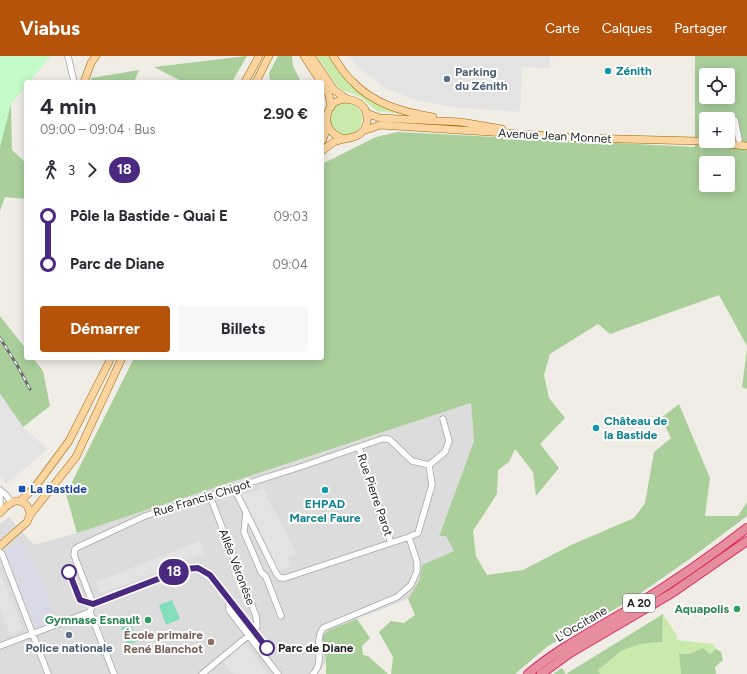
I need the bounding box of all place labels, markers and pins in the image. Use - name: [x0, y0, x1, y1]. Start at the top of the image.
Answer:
- place label: Zénith: [616, 64, 652, 78]
- place label: Parking du Zénith: [455, 65, 508, 93]
- marker: Zénith: [603, 66, 613, 76]
- marker: Parking du Zénith: [442, 74, 452, 84]
- place label: Château de la Bastide: [604, 414, 667, 442]
- marker: Château de la Bastide: [591, 423, 601, 433]
- place label: La Bastide: [30, 482, 87, 496]
- marker: La Bastide: [17, 484, 27, 494]
- marker: EHPAD Marcel Faure: [320, 485, 330, 495]
- place label: EHPAD Marcel Faure: [289, 497, 361, 525]
- unlabelled marker: [61, 564, 77, 580]
- place label: Aquapolis: [674, 602, 729, 616]
- marker: Aquapolis: [732, 604, 742, 614]
- place label: Gymnase Esnault: [45, 613, 140, 627]
- marker: Gymnase Esnault: [143, 615, 153, 625]
- place label: École primaire René Blanchot: [124, 628, 203, 656]
- marker: Police nationale: [64, 630, 74, 640]
- marker: École primaire René Blanchot: [206, 637, 216, 647]
- marker: Parc de Diane: [259, 640, 275, 656]
- place label: Police nationale: [25, 641, 113, 655]
- place label: Parc de Diane: [278, 641, 354, 655]

